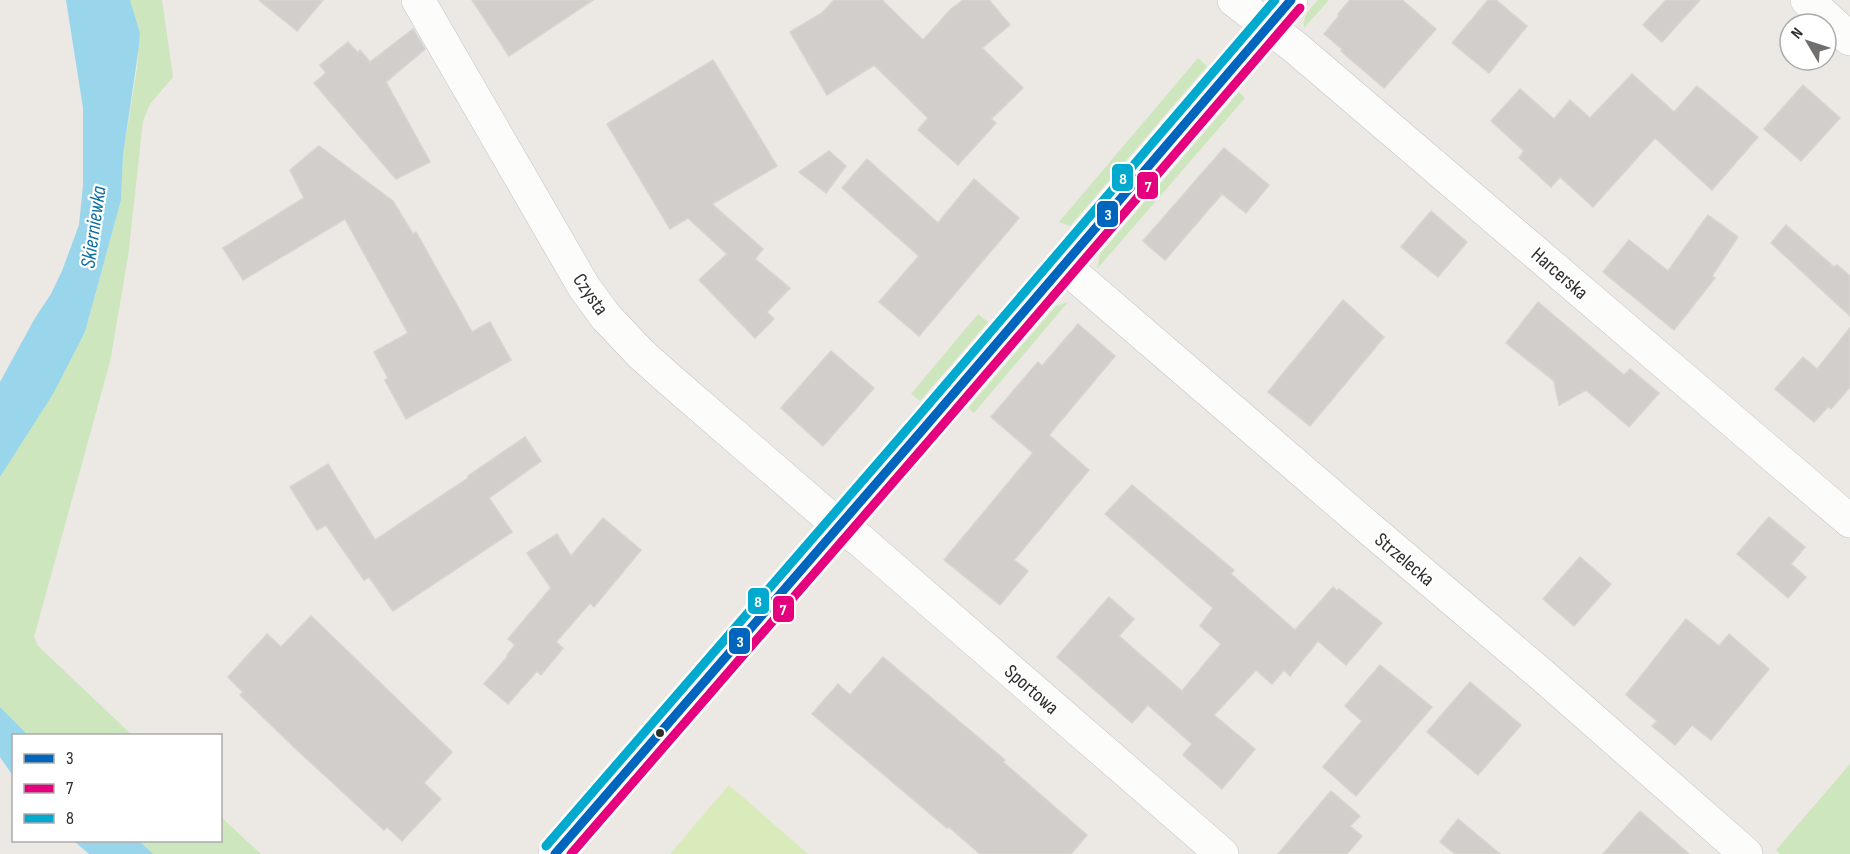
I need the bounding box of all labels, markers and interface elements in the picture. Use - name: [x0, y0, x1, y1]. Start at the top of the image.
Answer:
- north arrow: [1778, 12, 1838, 72]
- text: N: [1787, 24, 1808, 43]
- line badge: 8: [1111, 163, 1134, 192]
- text: 8: [1119, 170, 1127, 189]
- line badge: 7: [1136, 171, 1159, 200]
- text: 7: [1145, 178, 1152, 197]
- water label: Skierniewka: [75, 184, 112, 270]
- line badge: 3: [1096, 200, 1119, 228]
- text: 3: [1104, 206, 1112, 225]
- street label: Harcerska: [1526, 243, 1593, 305]
- street label: Czysta: [567, 269, 613, 320]
- street label: Strzelecka: [1370, 528, 1439, 592]
- line badge: 8: [747, 587, 770, 615]
- text: 8: [754, 593, 762, 612]
- line badge: 7: [772, 595, 795, 623]
- text: 7: [780, 601, 787, 620]
- line badge: 3: [728, 627, 751, 655]
- text: 3: [736, 633, 744, 652]
- street label: Sportowa: [999, 660, 1063, 720]
- unlabelled marker: [654, 727, 666, 739]
- legend: [12, 734, 222, 842]
- text: 3: [66, 748, 74, 769]
- text: 7: [66, 778, 74, 799]
- text: 8: [66, 808, 74, 829]

